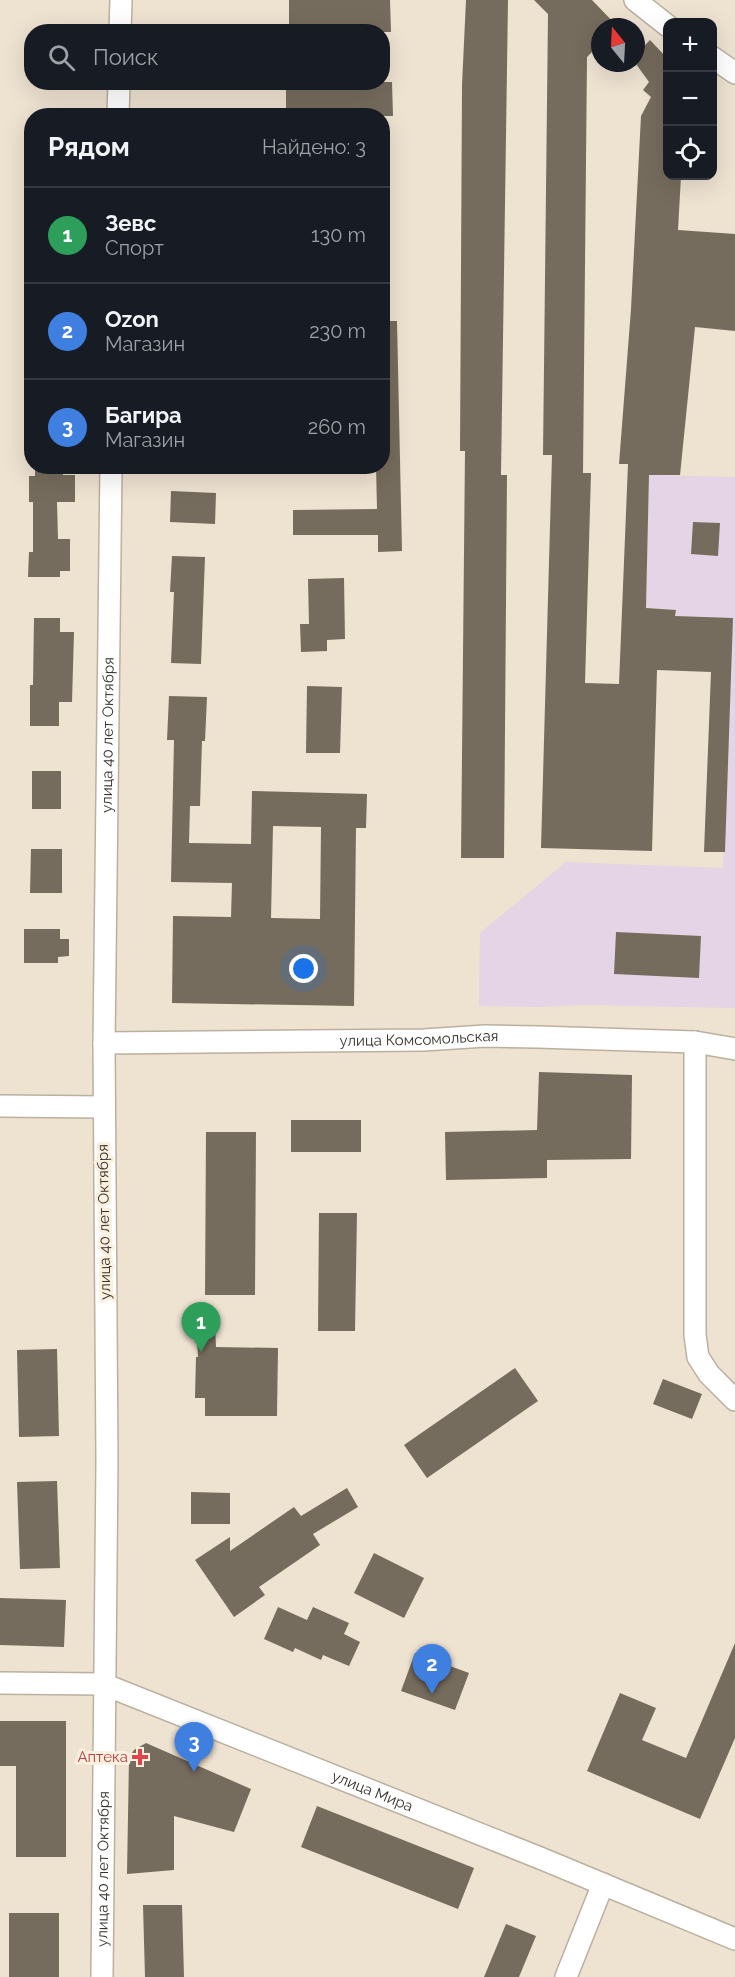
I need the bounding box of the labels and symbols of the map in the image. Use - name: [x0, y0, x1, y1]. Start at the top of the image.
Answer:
- north arrow: [591, 18, 645, 72]
- street label: улица 40 лет Октября: [98, 657, 118, 813]
- your location: [289, 954, 318, 983]
- street label: улица Комсомольская: [339, 1027, 499, 1050]
- street label: улица 40 лет Октября: [94, 1144, 114, 1300]
- pin: 1: [182, 1302, 220, 1352]
- pin: 2: [412, 1644, 452, 1694]
- pin: 3: [174, 1722, 214, 1772]
- place label: Аптека: [77, 1748, 128, 1766]
- marker: Аптека: [133, 1750, 147, 1764]
- street label: улица Мира: [329, 1767, 416, 1816]
- street label: улица 40 лет Октября: [93, 1791, 113, 1947]

